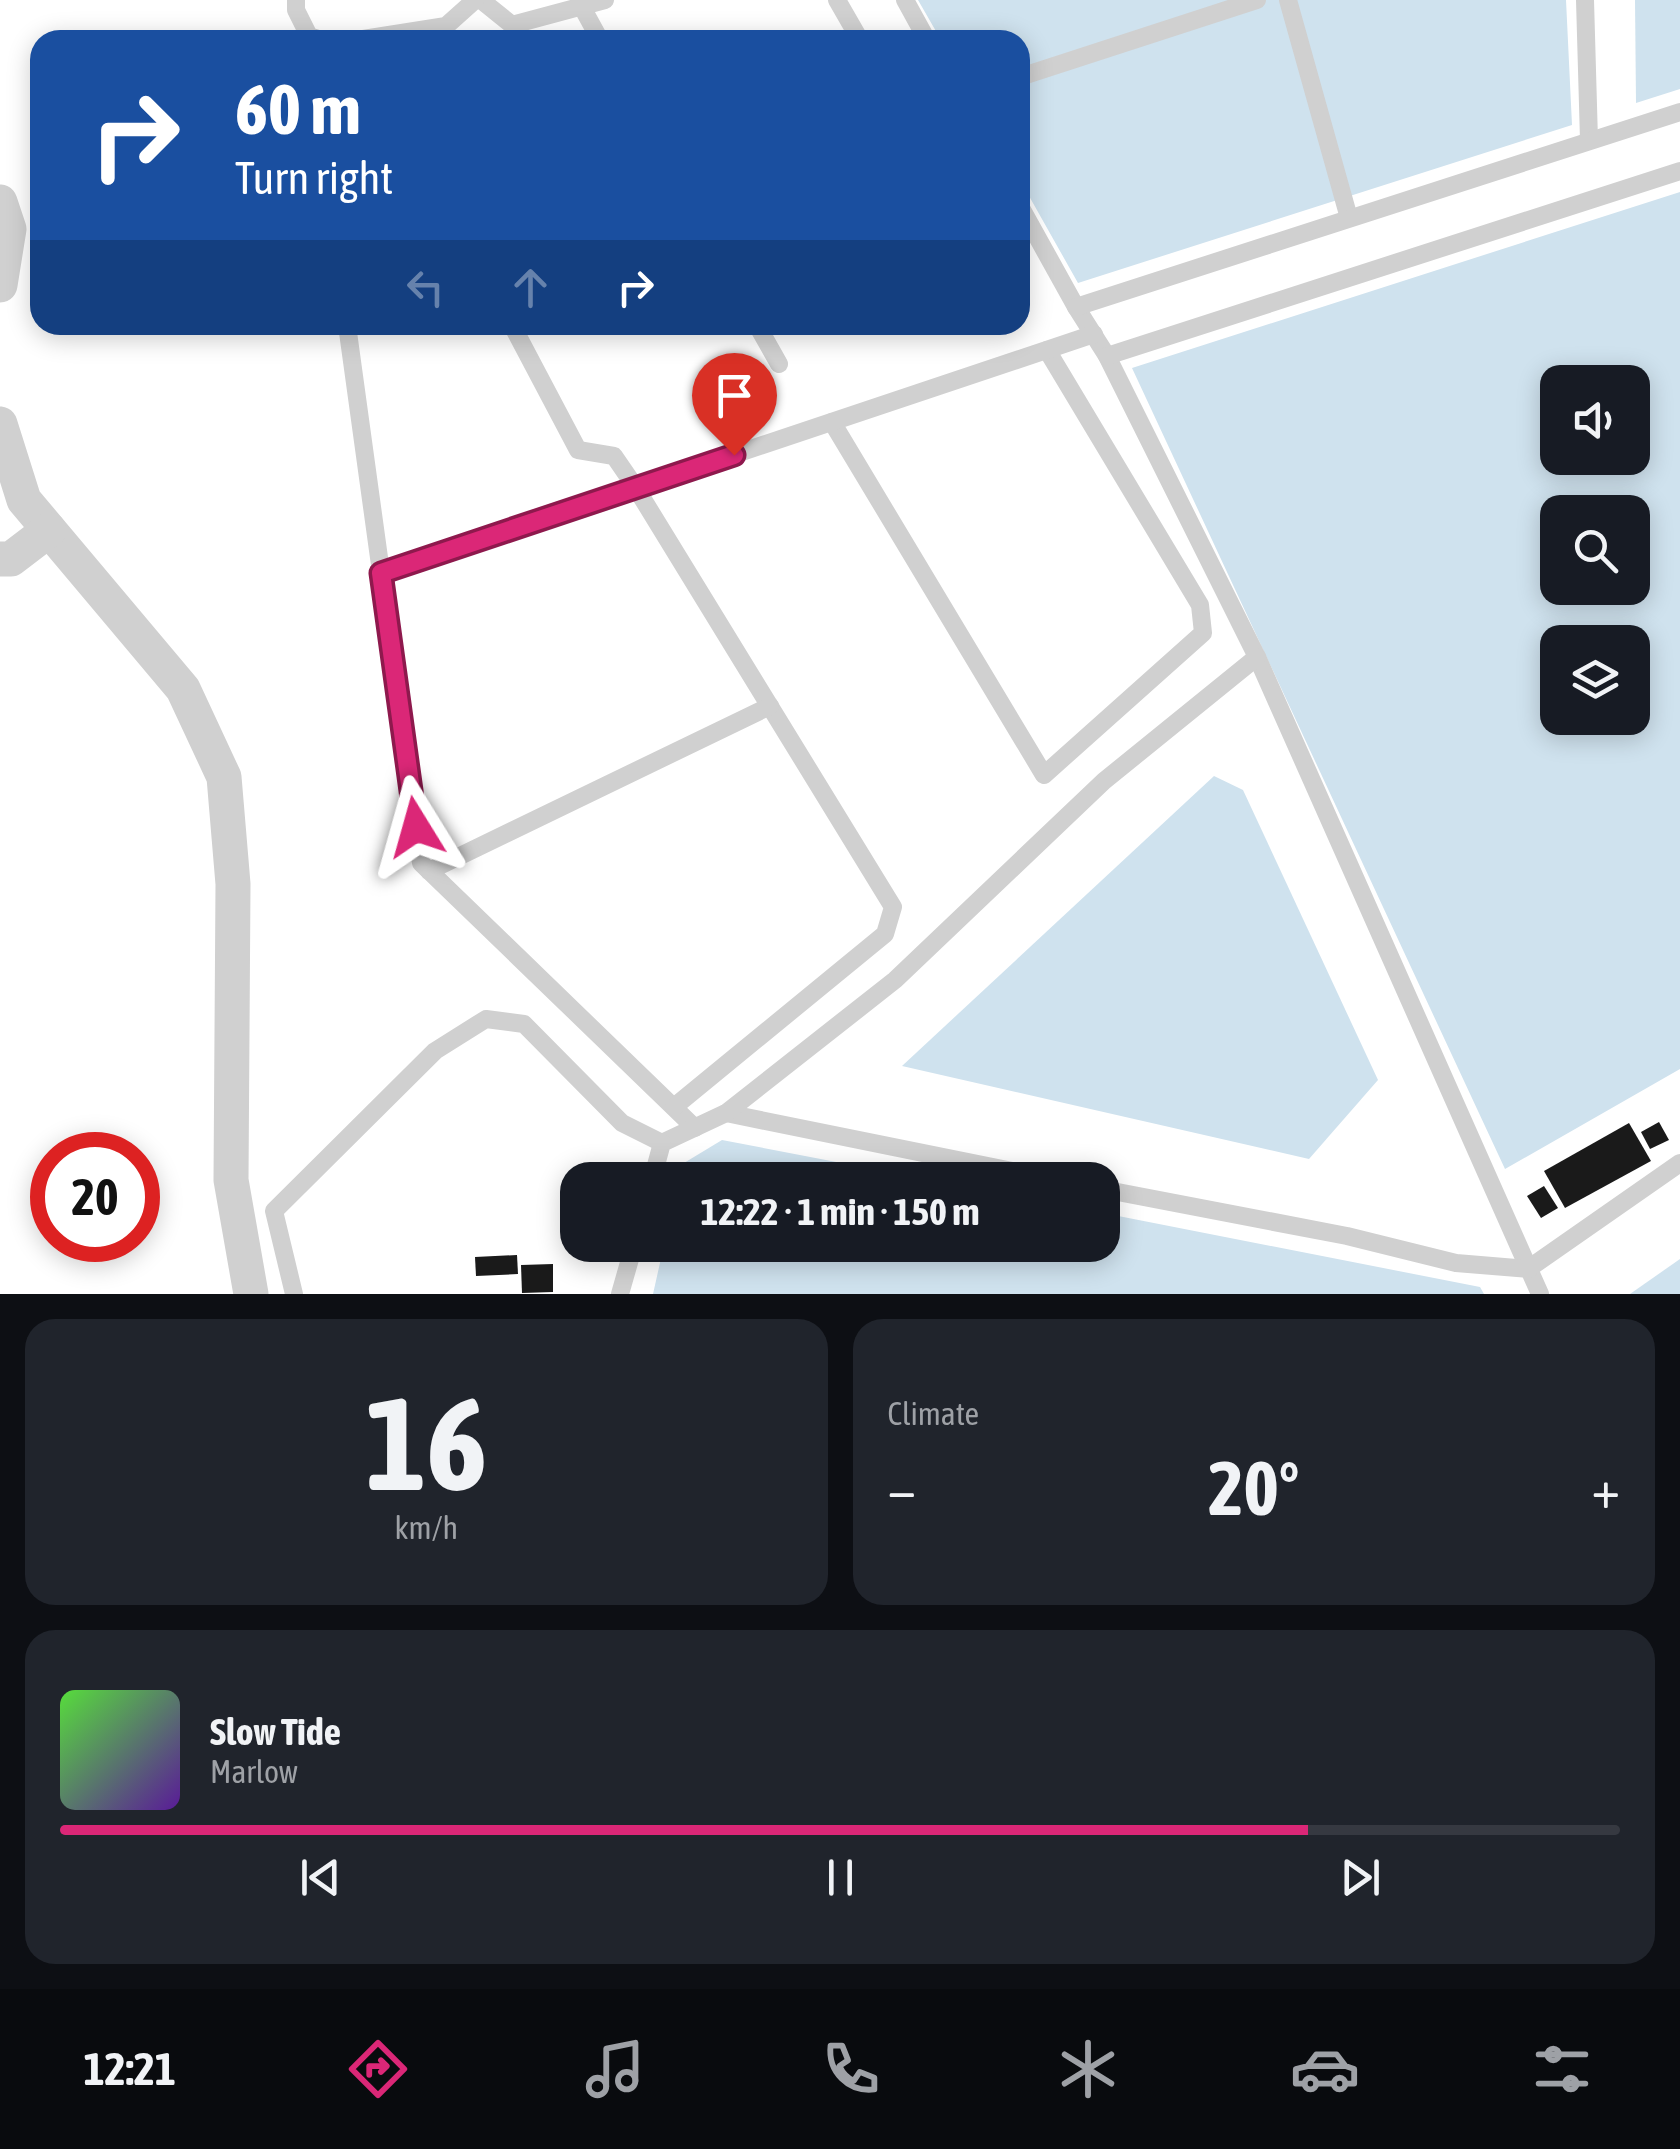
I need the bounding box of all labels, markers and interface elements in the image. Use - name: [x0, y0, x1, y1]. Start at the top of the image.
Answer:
- text: 60 m: [235, 69, 361, 149]
- icon: right: [70, 70, 200, 200]
- text: Turn right: [235, 152, 393, 204]
- icon: left: [398, 260, 453, 315]
- icon: ahead: [503, 260, 558, 315]
- icon: right: [608, 260, 663, 315]
- pin: [692, 353, 777, 456]
- map controls: [1540, 365, 1650, 735]
- button: sound: [1540, 365, 1650, 475]
- icon: arrive: [707, 368, 762, 423]
- button: search: [1540, 495, 1650, 605]
- button: layers: [1540, 625, 1650, 735]
- position arrow: [364, 775, 468, 879]
- speed limit sign: 20: [30, 1132, 160, 1262]
- text: 12:22 · 1 min · 150 m: [700, 1190, 980, 1233]
- text: 16: [365, 1369, 487, 1518]
- text: Climate: [888, 1395, 979, 1432]
- text: 20°: [1208, 1445, 1299, 1531]
- text: −: [888, 1457, 916, 1520]
- text: +: [1591, 1457, 1620, 1520]
- text: km/h: [395, 1509, 458, 1546]
- text: Slow Tide: [210, 1710, 341, 1753]
- text: Marlow: [210, 1753, 298, 1790]
- icon: previous: [293, 1850, 348, 1905]
- icon: pause: [813, 1850, 868, 1905]
- icon: next: [1333, 1850, 1388, 1905]
- icon: directions: [343, 2034, 413, 2104]
- icon: music: [580, 2034, 650, 2104]
- icon: phone: [816, 2034, 886, 2104]
- icon: climate: [1053, 2034, 1123, 2104]
- icon: car: [1290, 2034, 1360, 2104]
- icon: filters: [1527, 2034, 1597, 2104]
- text: 12:21: [83, 2043, 176, 2095]

